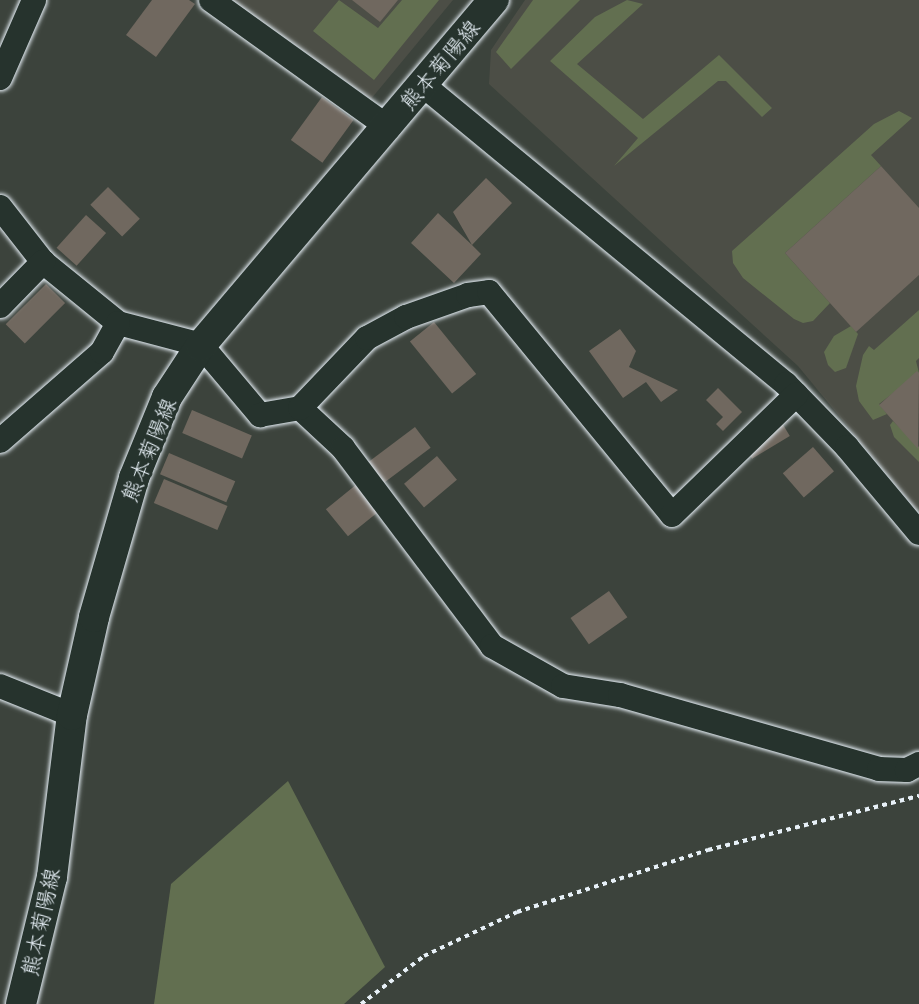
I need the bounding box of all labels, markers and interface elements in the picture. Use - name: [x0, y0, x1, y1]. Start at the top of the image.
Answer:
- street label: 熊本菊陽線: [395, 14, 485, 116]
- street label: 熊本菊陽線: [116, 394, 182, 506]
- street label: 熊本菊陽線: [17, 865, 65, 979]

